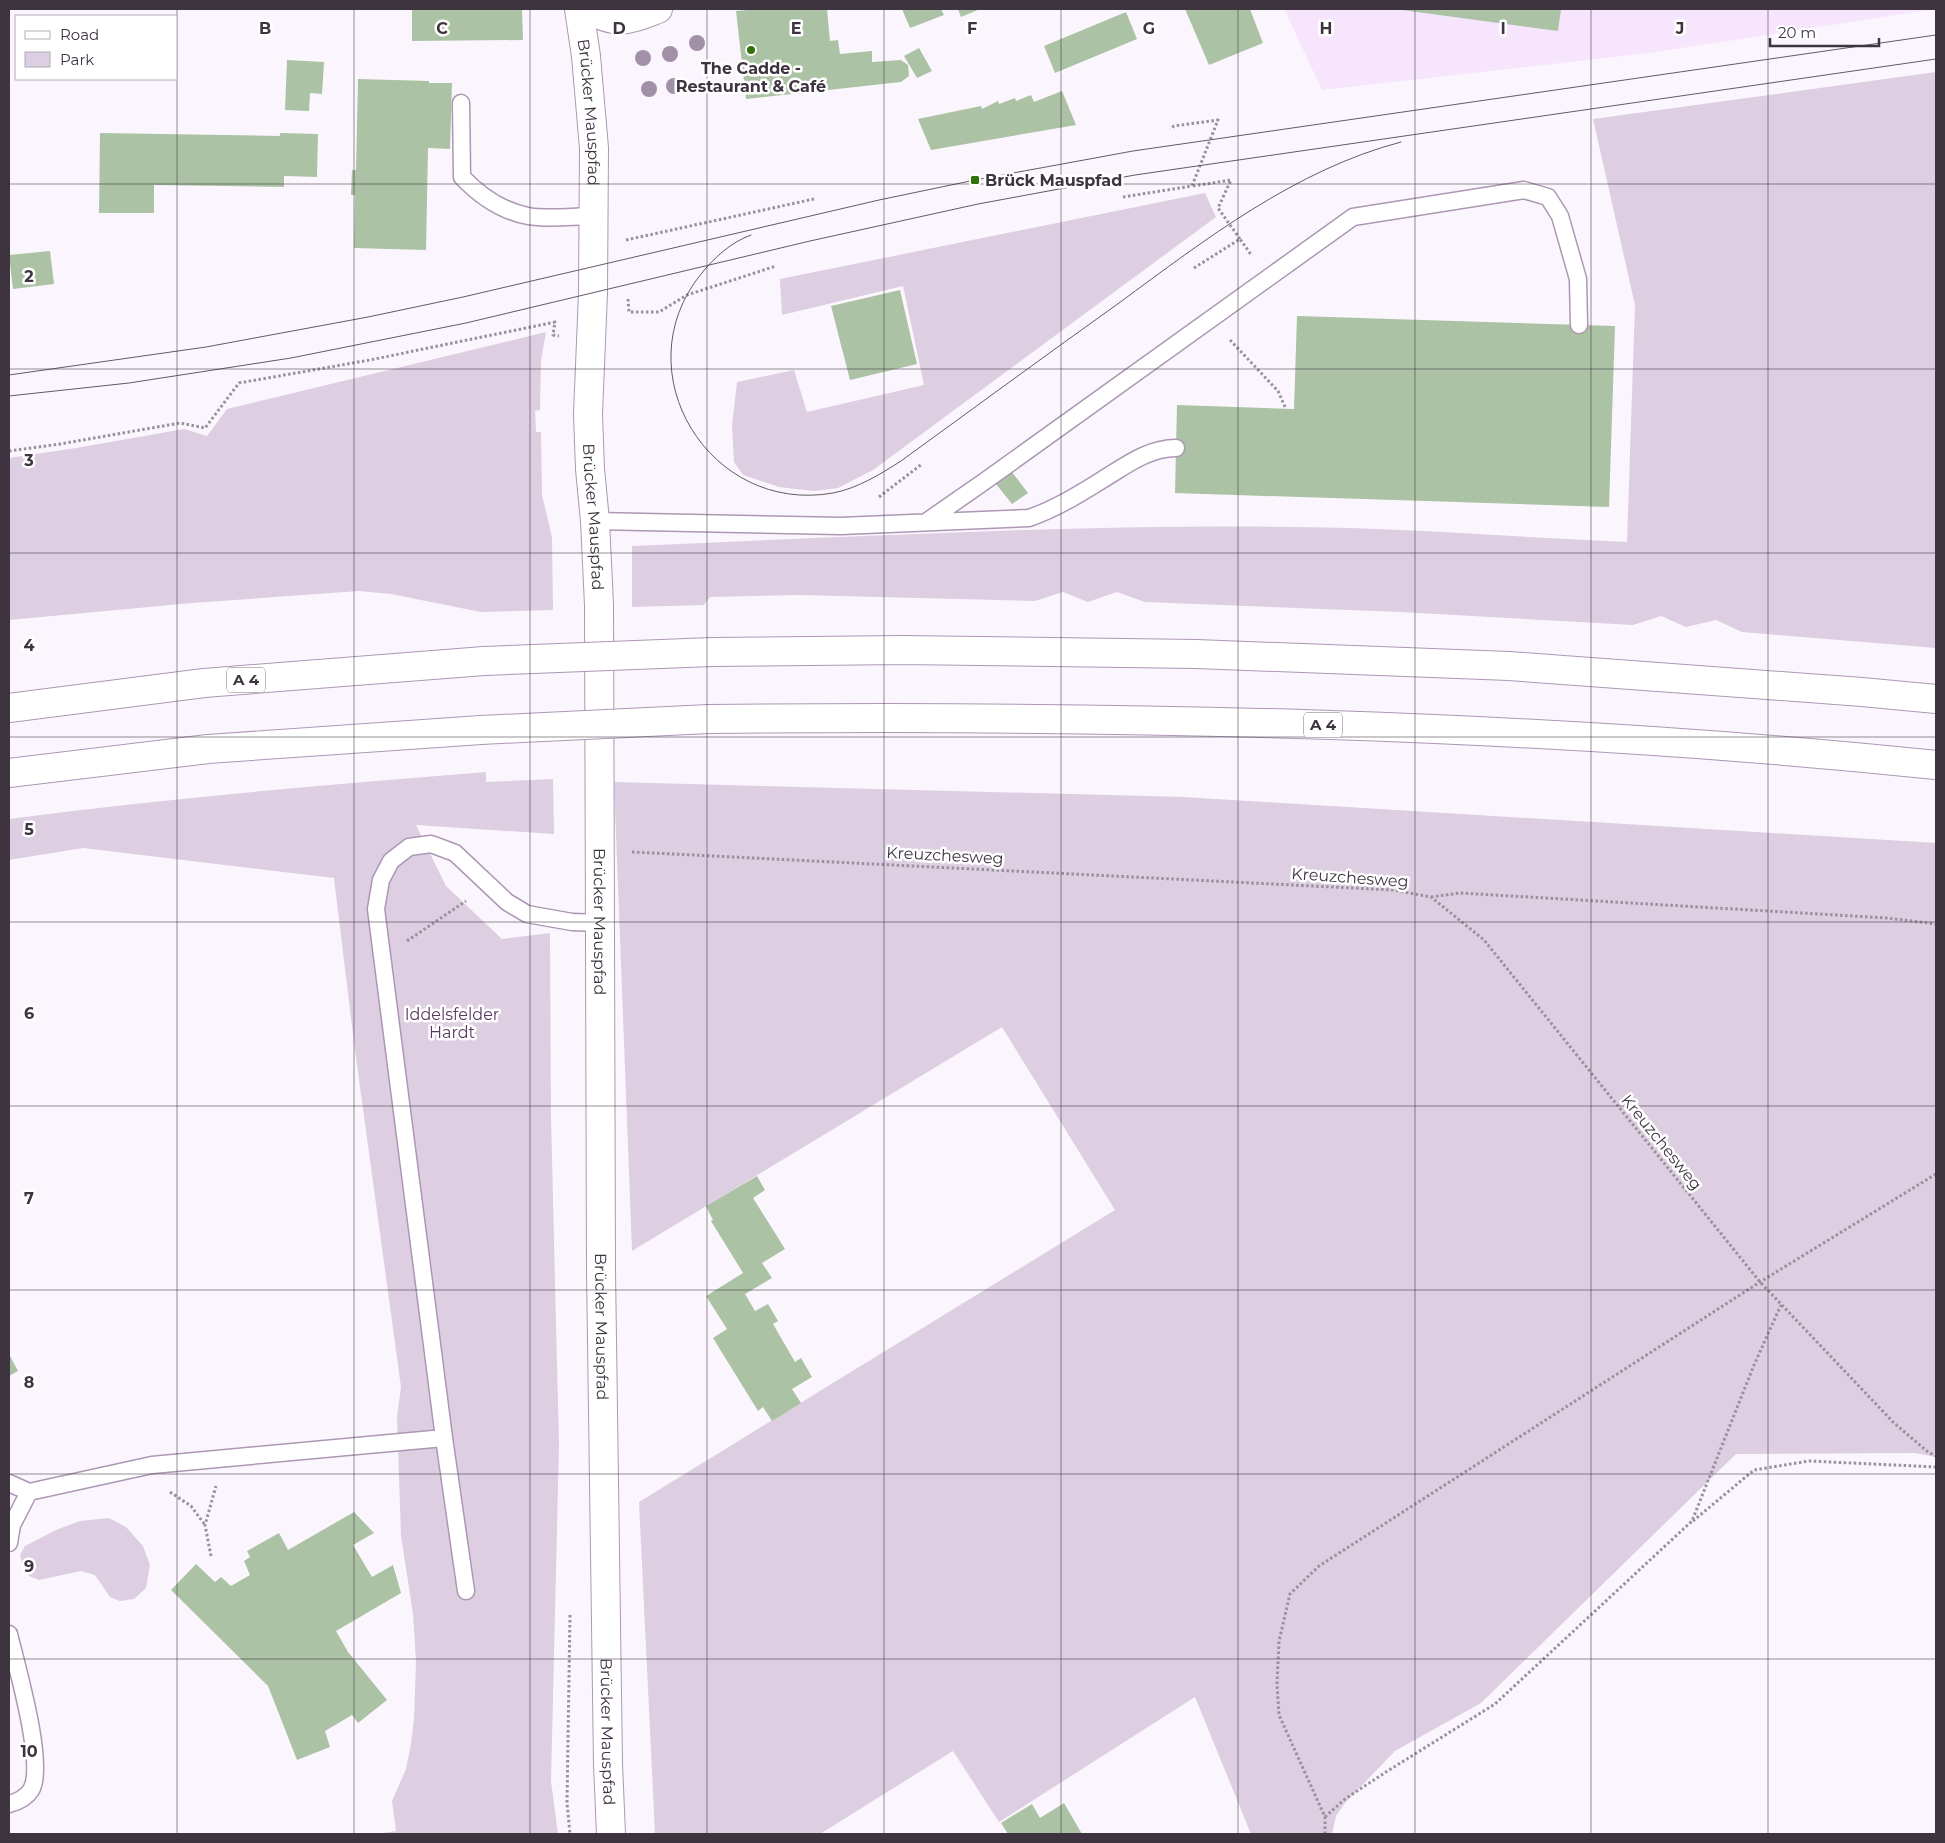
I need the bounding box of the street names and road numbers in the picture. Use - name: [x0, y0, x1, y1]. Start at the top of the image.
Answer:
- street label: Brücker Mauspfad: [574, 38, 603, 186]
- street label: Brücker Mauspfad: [579, 443, 607, 591]
- road number: A 4: [227, 668, 265, 692]
- road number: A 4: [1304, 712, 1342, 738]
- street label: Kreuzchesweg: [886, 843, 1004, 868]
- street label: Brücker Mauspfad: [590, 848, 609, 995]
- street label: Kreuzchesweg: [1291, 864, 1409, 891]
- street label: Kreuzchesweg: [1617, 1091, 1706, 1194]
- street label: Brücker Mauspfad: [591, 1253, 612, 1401]
- street label: Brücker Mauspfad: [596, 1658, 619, 1806]

